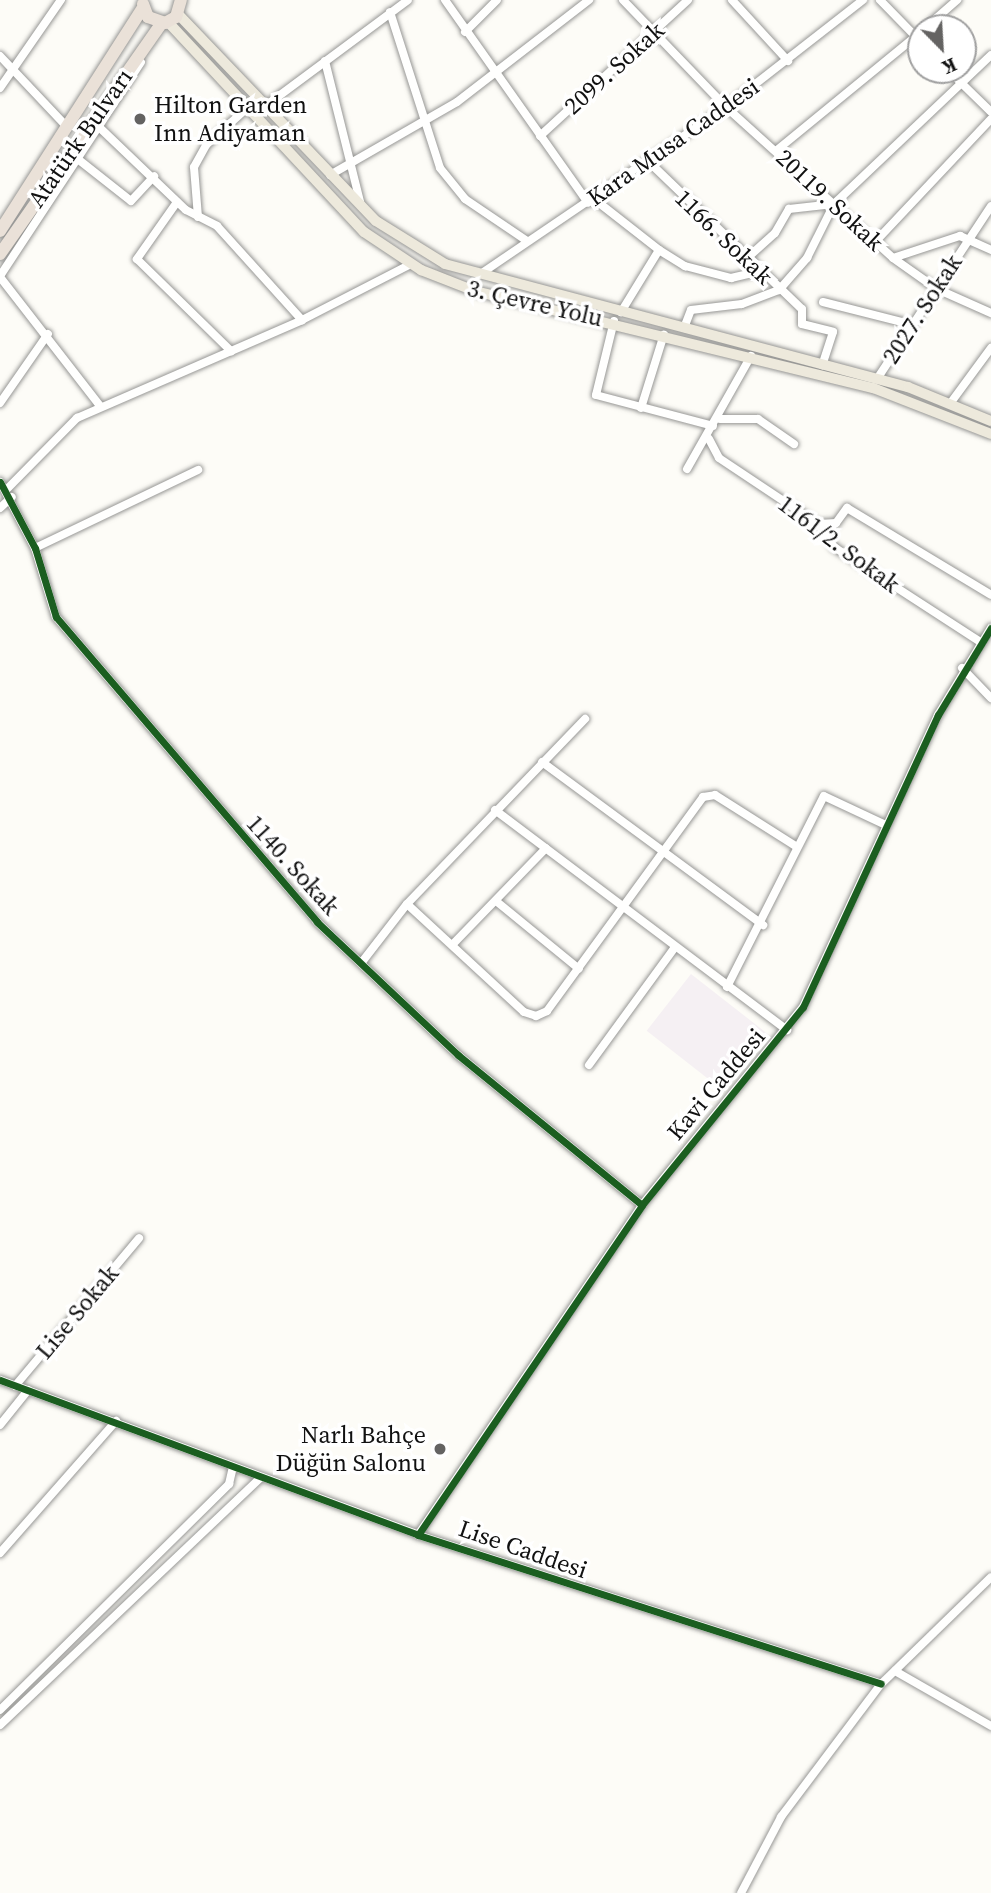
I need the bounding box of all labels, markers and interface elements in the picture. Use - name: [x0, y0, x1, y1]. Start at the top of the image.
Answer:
- north arrow: [907, 14, 977, 84]
- street label: 2099. Sokak: [558, 16, 670, 120]
- text: K: [938, 52, 961, 81]
- street label: Atatürk Bulvarı: [22, 63, 138, 213]
- street label: Kara Musa Caddesi: [581, 72, 765, 212]
- place label: Hilton Garden Inn Adiyaman: [154, 91, 307, 147]
- marker: Hilton Garden Inn Adiyaman: [132, 111, 148, 127]
- street label: 20119. Sokak: [770, 143, 890, 257]
- street label: 1166. Sokak: [669, 183, 779, 291]
- street label: 2027. Sokak: [876, 249, 968, 369]
- street label: 3. Çevre Yolu: [464, 273, 606, 333]
- street label: 1161/2. Sokak: [773, 489, 905, 599]
- street label: 1140. Sokak: [241, 809, 345, 921]
- street label: Kavi Caddesi: [661, 1022, 771, 1146]
- street label: Lise Sokak: [30, 1259, 124, 1365]
- place label: Narlı Bahçe Düğün Salonu: [275, 1421, 426, 1477]
- marker: Narlı Bahçe Düğün Salonu: [432, 1441, 448, 1457]
- street label: Lise Caddesi: [455, 1514, 591, 1584]

